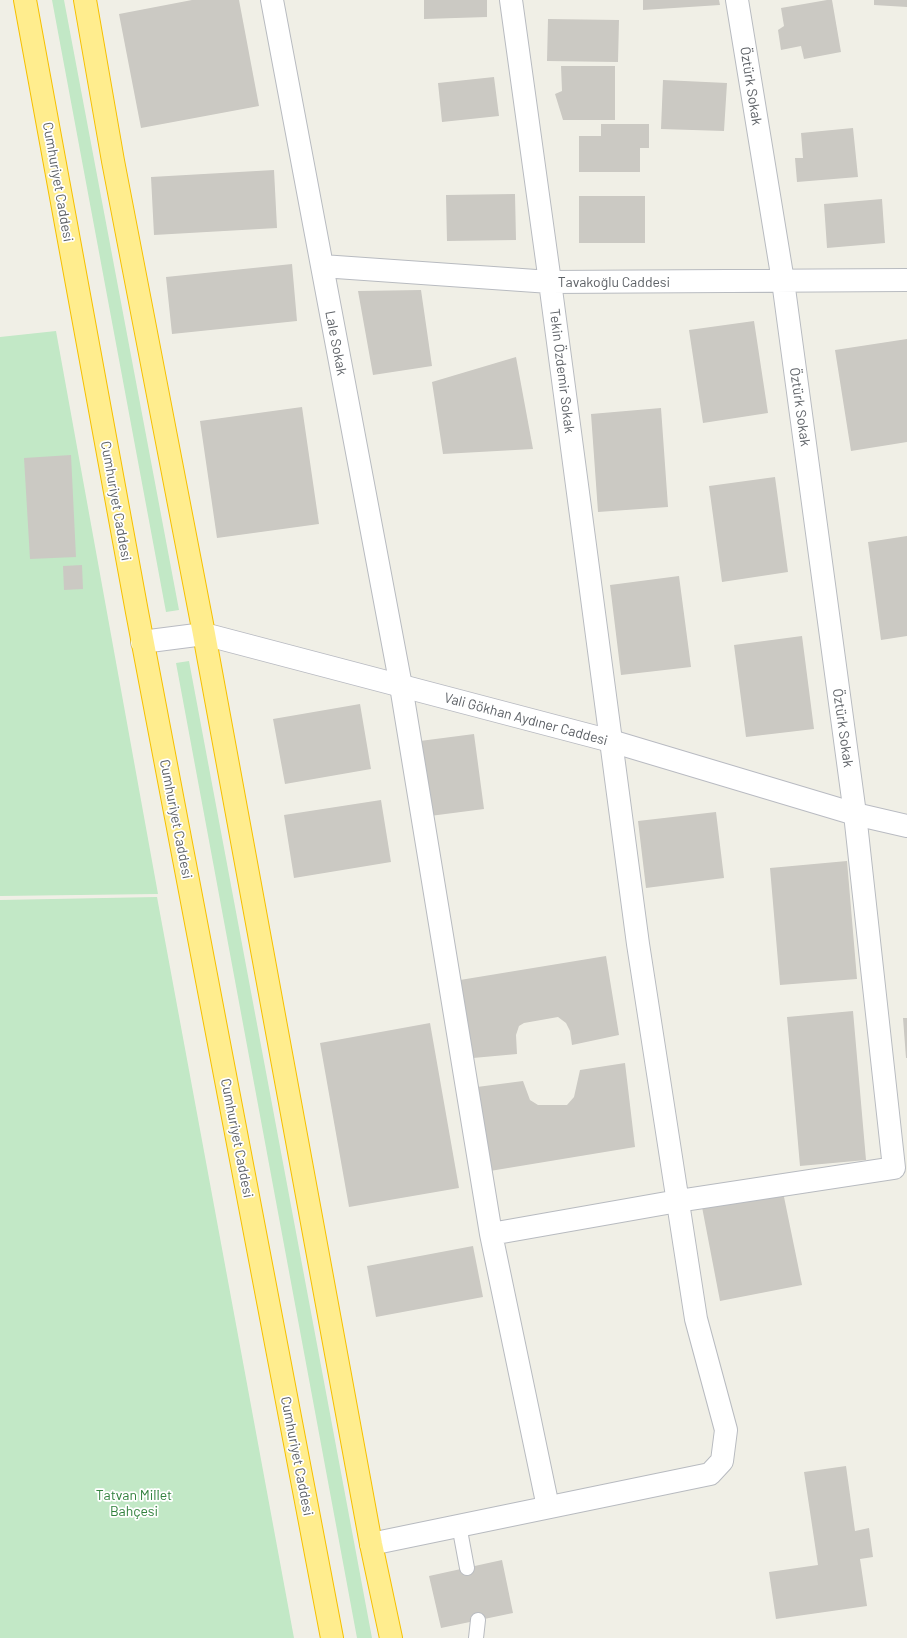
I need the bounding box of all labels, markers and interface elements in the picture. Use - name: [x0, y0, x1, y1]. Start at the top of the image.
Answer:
- street label: Öztürk Sokak: [736, 45, 766, 127]
- street label: Cumhuriyet Caddesi: [39, 121, 77, 243]
- street label: Tavakoğlu Caddesi: [558, 274, 670, 290]
- street label: Tekin Özdemir Sokak: [546, 308, 578, 434]
- street label: Lale Sokak: [322, 309, 350, 377]
- street label: Öztürk Sokak: [786, 367, 814, 447]
- street label: Cumhuriyet Caddesi: [97, 440, 135, 562]
- street label: Öztürk Sokak: [829, 688, 857, 768]
- street label: Vali Gökhan Aydıner Caddesi: [442, 689, 610, 749]
- street label: Cumhuriyet Caddesi: [156, 758, 196, 880]
- street label: Cumhuriyet Caddesi: [217, 1077, 257, 1199]
- street label: Cumhuriyet Caddesi: [277, 1395, 317, 1517]
- park label: Tatvan Millet Bahçesi: [96, 1487, 172, 1520]

